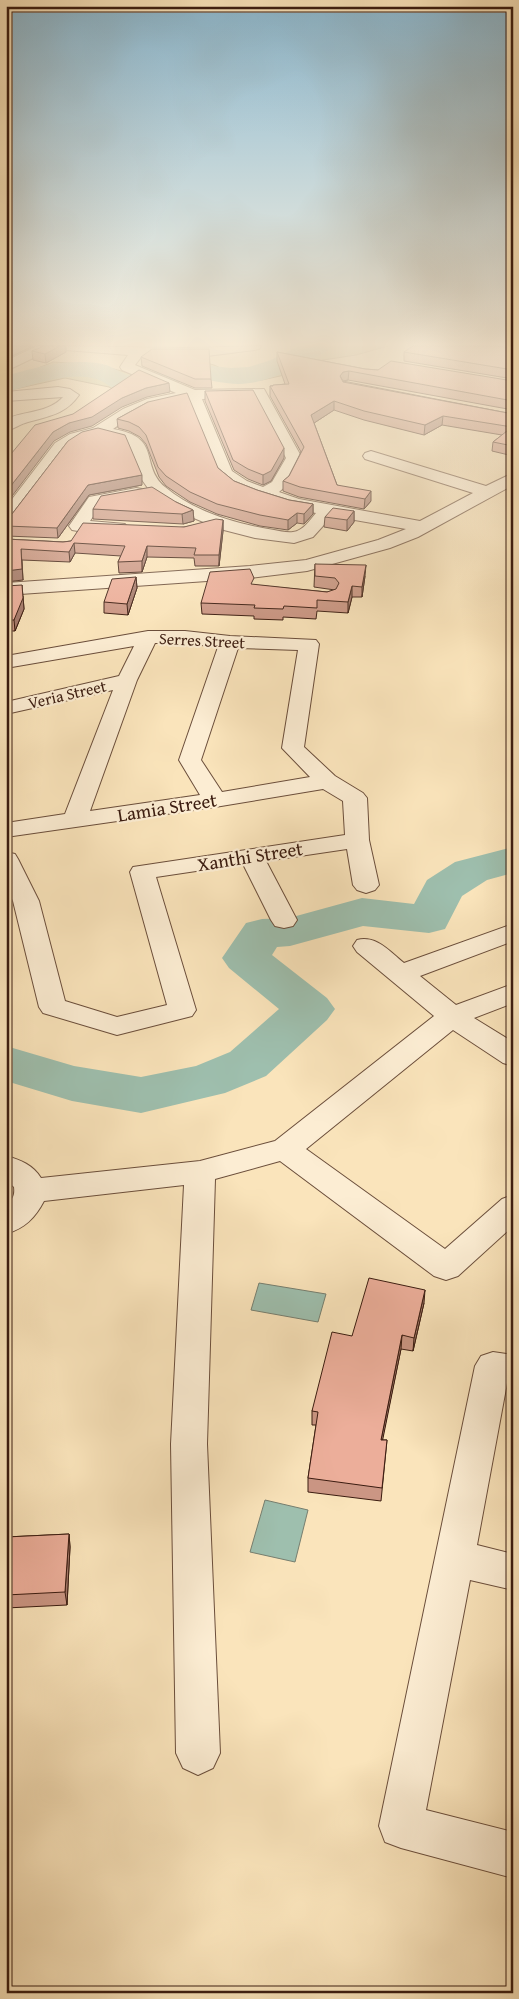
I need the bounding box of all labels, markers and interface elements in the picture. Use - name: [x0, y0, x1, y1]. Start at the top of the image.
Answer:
- street label: Serres Street: [158, 626, 246, 654]
- street label: Veria Street: [25, 673, 109, 715]
- street label: Lamia Street: [115, 785, 219, 829]
- street label: Xanthi Street: [195, 834, 305, 878]

